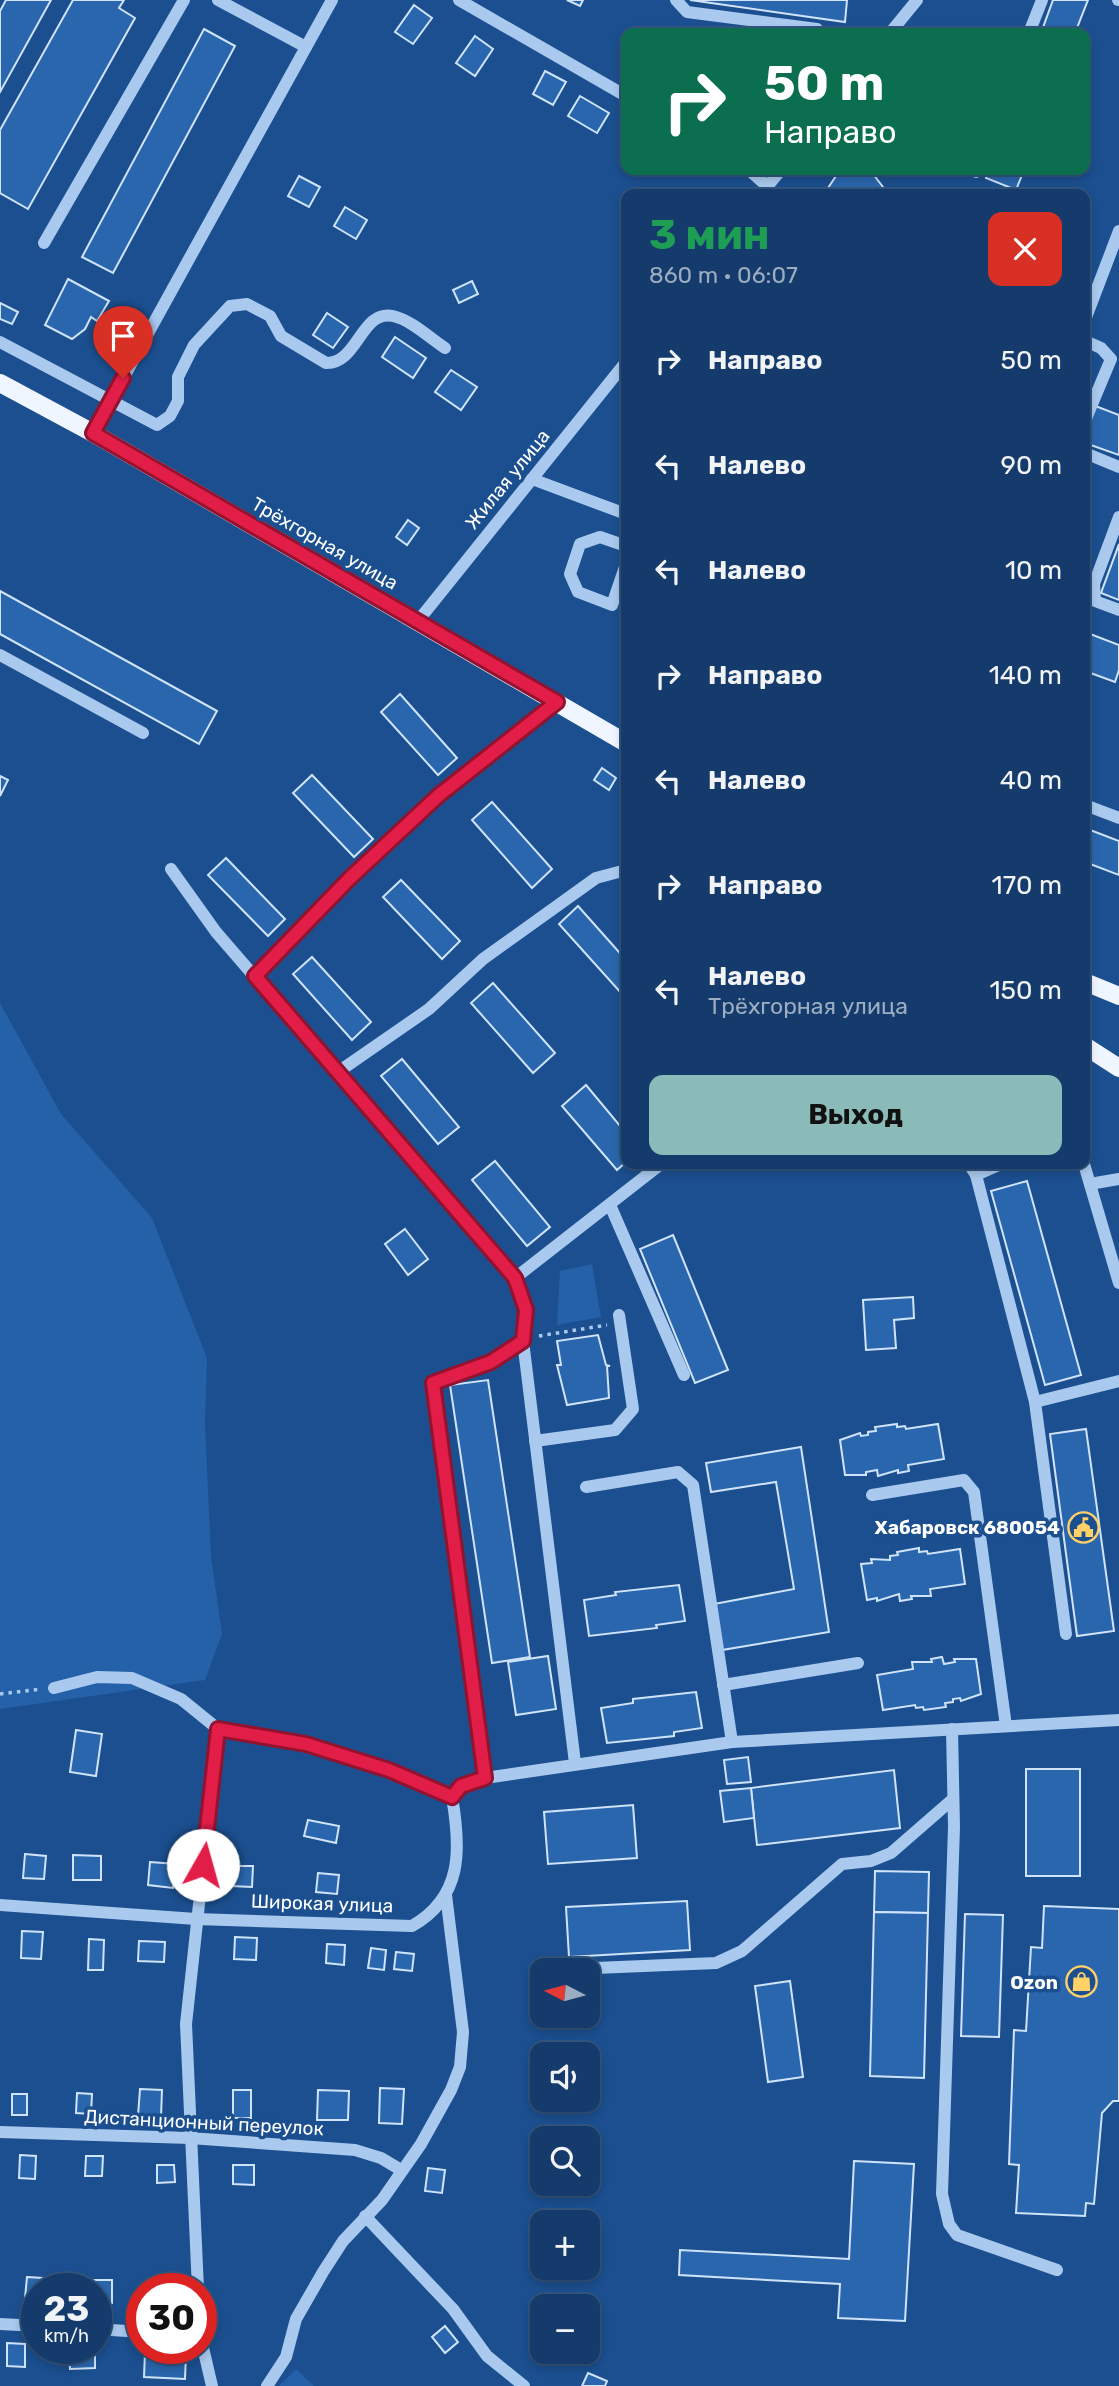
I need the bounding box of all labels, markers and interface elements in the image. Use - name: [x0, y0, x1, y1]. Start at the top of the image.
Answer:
- text: 50 m: [764, 54, 884, 112]
- icon: right: [649, 56, 740, 147]
- text: Направо: [764, 113, 897, 151]
- text: 3 мин: [649, 210, 770, 260]
- button: close: [988, 212, 1062, 286]
- text: 860 m · 06:07: [649, 261, 798, 289]
- pin: [93, 306, 153, 378]
- icon: arrive: [104, 317, 142, 355]
- icon: right: [649, 342, 687, 380]
- text: Направо: [708, 345, 822, 376]
- text: 50 m: [1001, 345, 1062, 376]
- street label: Жилая улица: [460, 425, 555, 534]
- icon: left: [649, 447, 687, 485]
- text: Налево: [708, 450, 806, 481]
- text: 90 m: [1001, 450, 1062, 481]
- street label: Трёхгорная улица: [247, 492, 402, 595]
- icon: left: [649, 552, 687, 590]
- text: Налево: [708, 555, 806, 586]
- text: 10 m: [1005, 555, 1062, 586]
- icon: right: [649, 657, 687, 695]
- text: Направо: [708, 660, 822, 691]
- text: 140 m: [989, 660, 1062, 691]
- icon: left: [649, 762, 687, 800]
- text: Налево: [708, 765, 806, 796]
- text: 40 m: [1000, 765, 1062, 796]
- icon: right: [649, 867, 687, 905]
- text: Направо: [708, 870, 822, 901]
- text: 170 m: [992, 870, 1062, 901]
- text: Налево: [708, 961, 806, 992]
- icon: left: [649, 972, 687, 1010]
- text: 150 m: [989, 975, 1062, 1006]
- text: Трёхгорная улица: [708, 992, 908, 1020]
- button: Выход: [649, 1075, 1062, 1155]
- public building icon: Хабаровск 680054: [1066, 1510, 1100, 1544]
- place label: Хабаровск 680054: [875, 1516, 1060, 1539]
- position arrow: [166, 1828, 240, 1902]
- street label: Широкая улица: [250, 1890, 394, 1917]
- north arrow: [530, 1958, 600, 2028]
- map controls: [530, 1958, 600, 2364]
- shop icon: Ozon: [1064, 1965, 1098, 1999]
- place label: Ozon: [1010, 1971, 1058, 1994]
- button: sound: [530, 2042, 600, 2112]
- street label: Дистанционный переулок: [84, 2105, 324, 2140]
- button: search: [530, 2126, 600, 2196]
- button: +: [530, 2210, 600, 2280]
- speed limit sign: 30: [126, 2273, 217, 2364]
- text: 23: [44, 2288, 89, 2330]
- button: −: [530, 2294, 600, 2364]
- text: km/h: [44, 2325, 89, 2347]

